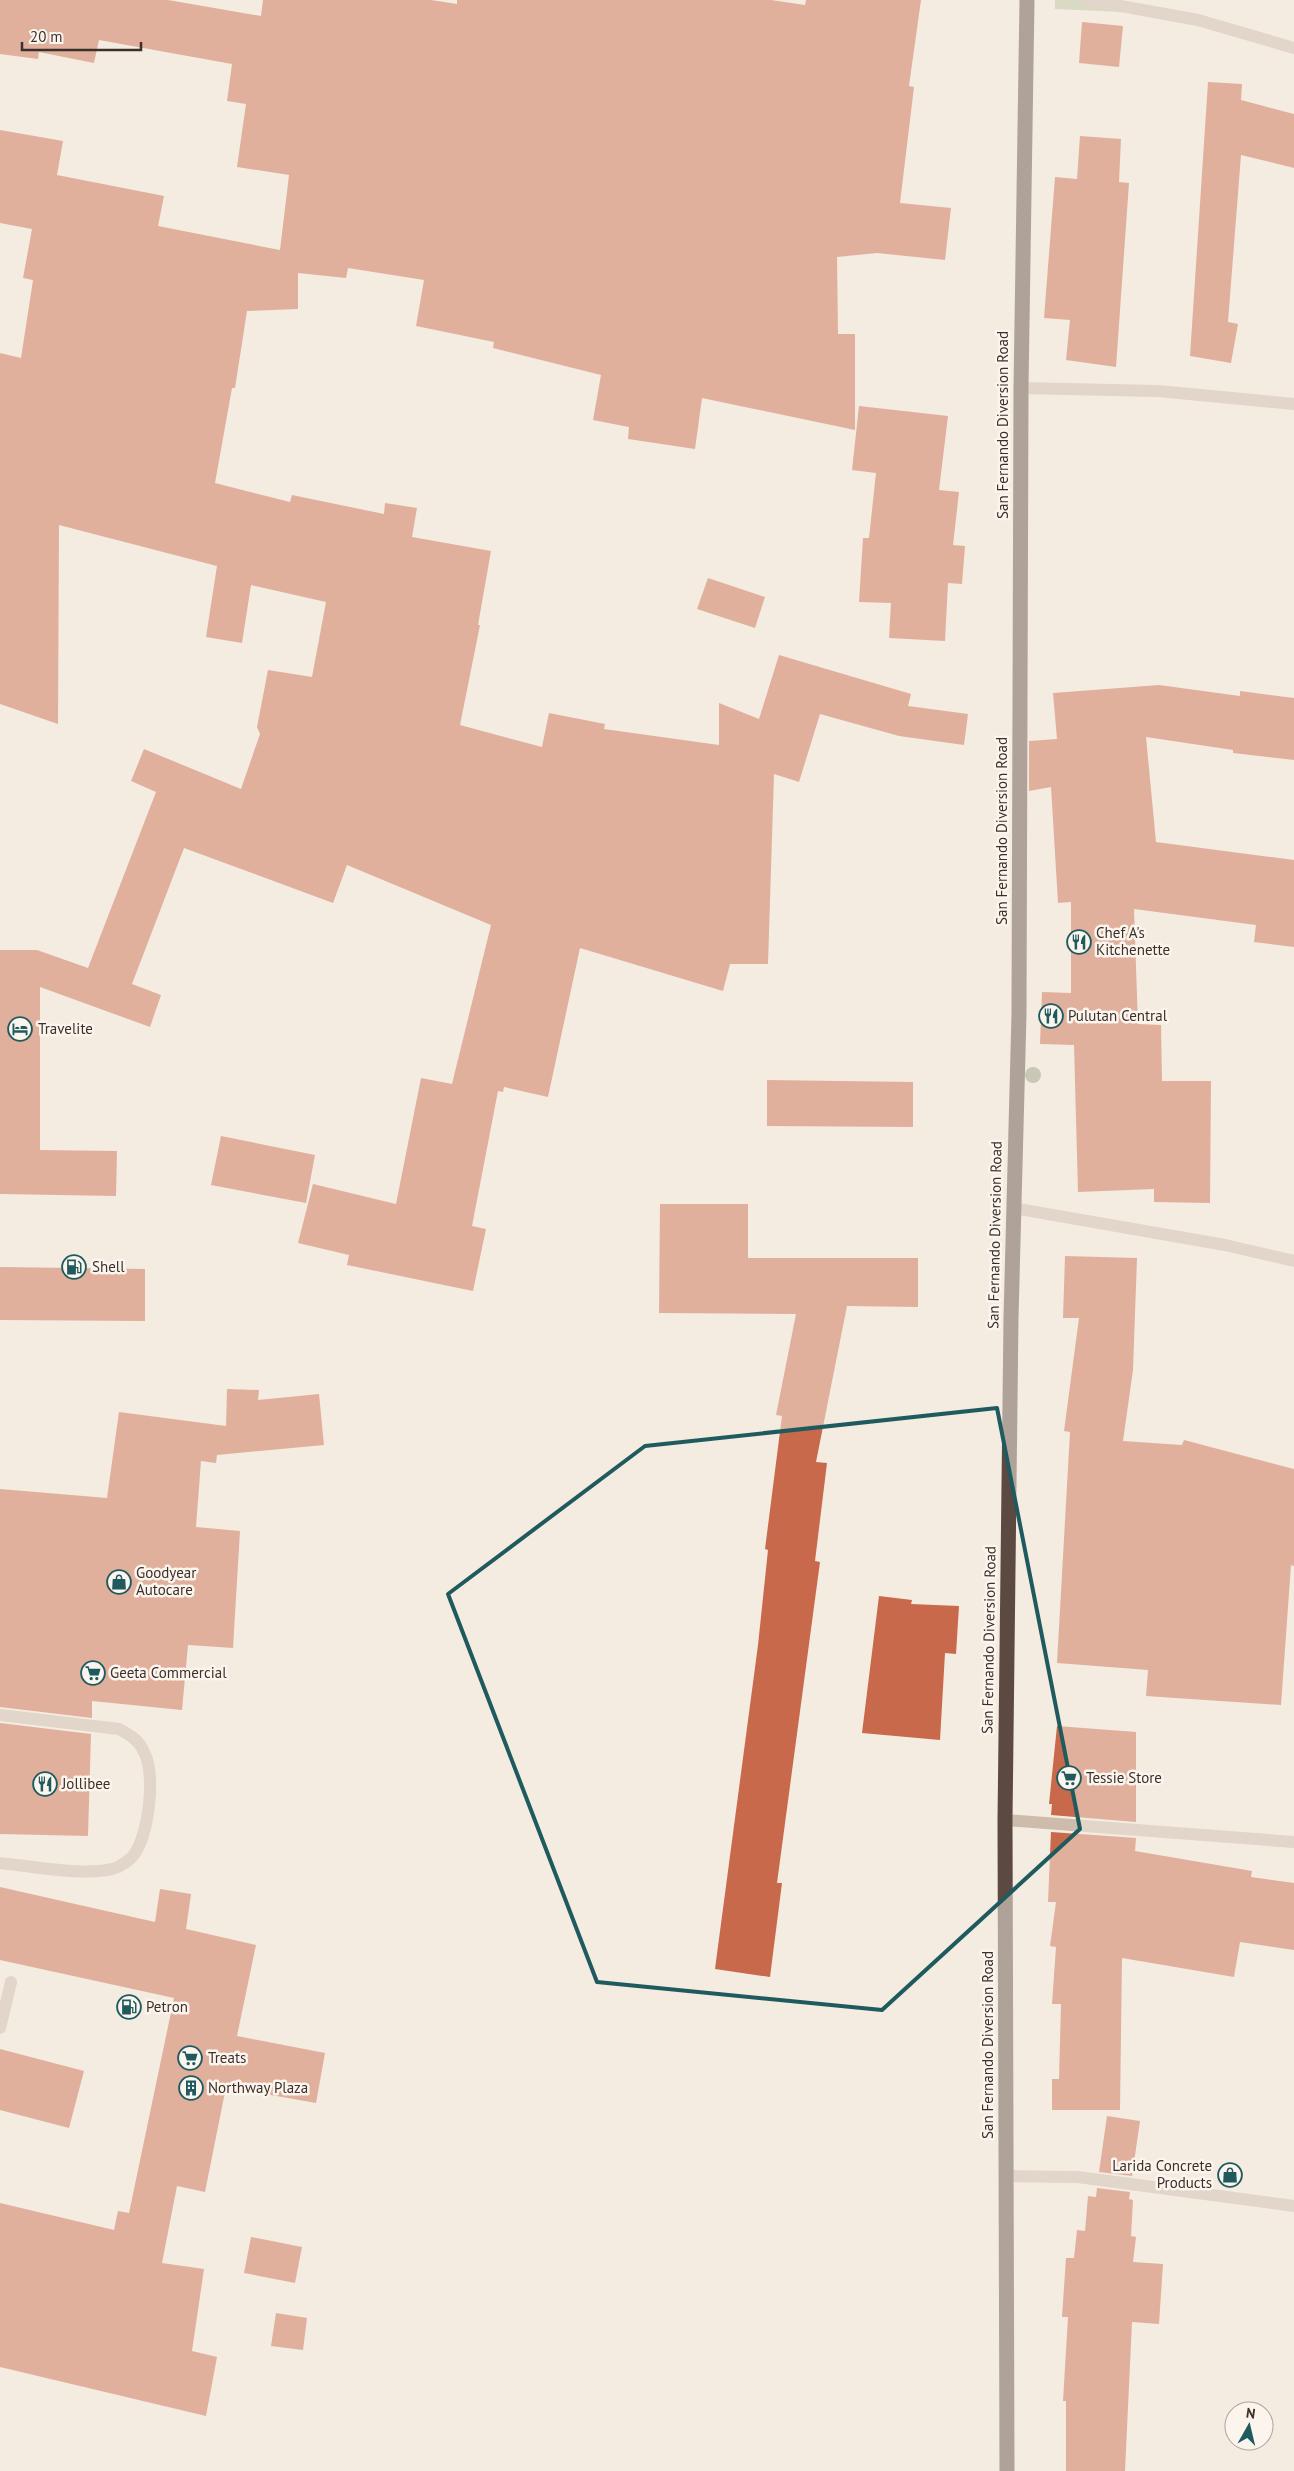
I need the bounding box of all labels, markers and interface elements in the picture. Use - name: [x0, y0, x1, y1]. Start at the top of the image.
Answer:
- scale bar: [22, 20, 141, 52]
- text: 20 m: [30, 27, 63, 46]
- street label: San Fernando Diversion Road: [993, 331, 1012, 519]
- street label: San Fernando Diversion Road: [992, 737, 1011, 925]
- place label: Chef A's Kitchenette: [1096, 923, 1170, 959]
- restaurant icon: Chef A's Kitchenette: [1066, 929, 1092, 955]
- restaurant icon: Pulutan Central: [1038, 1003, 1064, 1029]
- place label: Pulutan Central: [1068, 1006, 1168, 1025]
- hotel icon: Travelite: [7, 1016, 33, 1042]
- place label: Travelite: [38, 1019, 93, 1038]
- street label: San Fernando Diversion Road: [983, 1141, 1006, 1329]
- fuel station icon: Shell: [61, 1254, 87, 1280]
- place label: Shell: [92, 1257, 125, 1276]
- street label: San Fernando Diversion Road: [977, 1546, 1000, 1734]
- place label: Goodyear Autocare: [136, 1563, 196, 1599]
- shop icon: Goodyear Autocare: [106, 1569, 132, 1595]
- supermarket icon: Geeta Commercial: [80, 1660, 106, 1686]
- place label: Geeta Commercial: [110, 1663, 227, 1682]
- supermarket icon: Tessie Store: [1056, 1765, 1082, 1791]
- place label: Tessie Store: [1086, 1768, 1162, 1787]
- restaurant icon: Jollibee: [32, 1771, 58, 1797]
- place label: Jollibee: [61, 1774, 110, 1793]
- street label: San Fernando Diversion Road: [978, 1951, 997, 2139]
- fuel station icon: Petron: [116, 1994, 142, 2020]
- place label: Petron: [146, 1997, 188, 2016]
- supermarket icon: Treats: [177, 2045, 203, 2071]
- place label: Treats: [208, 2048, 246, 2067]
- building icon: Northway Plaza: [178, 2075, 204, 2101]
- place label: Northway Plaza: [208, 2078, 308, 2097]
- place label: Larida Concrete Products: [1112, 2156, 1212, 2192]
- shop icon: Larida Concrete Products: [1217, 2162, 1243, 2188]
- north arrow: [1224, 2401, 1274, 2451]
- text: N: [1245, 2404, 1257, 2423]

